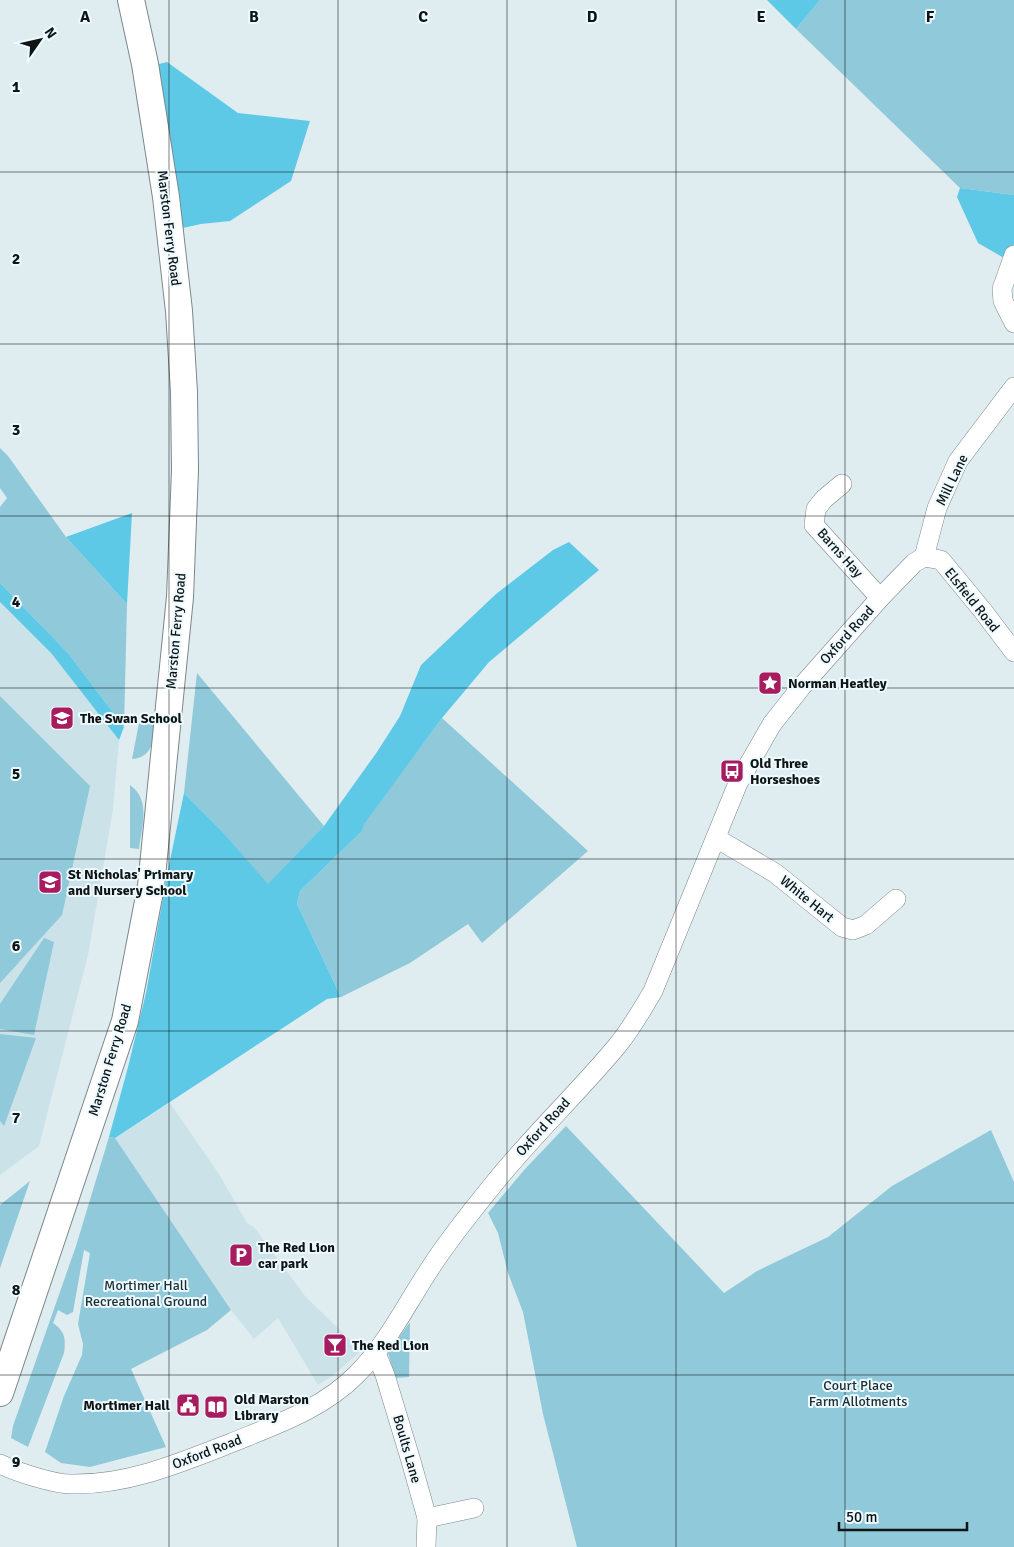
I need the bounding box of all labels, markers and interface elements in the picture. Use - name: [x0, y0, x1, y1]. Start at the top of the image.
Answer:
- text: A: [80, 7, 91, 27]
- text: B: [249, 7, 259, 27]
- text: C: [418, 7, 428, 27]
- text: D: [587, 7, 598, 27]
- text: E: [756, 7, 766, 27]
- text: F: [926, 7, 935, 27]
- north arrow: [15, 15, 65, 65]
- text: N: [41, 24, 60, 42]
- text: 1: [12, 77, 21, 97]
- street label: Marston Ferry Road: [153, 169, 185, 287]
- text: 2: [12, 249, 20, 269]
- text: 3: [12, 420, 20, 440]
- street label: Mill Lane: [932, 451, 972, 509]
- street label: Barns Hay: [813, 525, 867, 581]
- street label: Elsfield Road: [941, 564, 1003, 636]
- street label: Marston Ferry Road: [162, 572, 190, 690]
- text: 4: [12, 592, 21, 612]
- street label: Oxford Road: [816, 602, 878, 668]
- place icon: Norman Heatley: [757, 670, 783, 696]
- place label: Norman Heatley: [788, 675, 887, 692]
- school or university icon: The Swan School: [49, 705, 75, 731]
- place label: The Swan School: [80, 710, 182, 727]
- place label: Old Three Horseshoes: [750, 755, 820, 788]
- bus stop icon: Old Three Horseshoes: [719, 758, 745, 784]
- text: 5: [12, 764, 20, 784]
- place label: St Nicholas' Primary and Nursery School: [68, 866, 193, 899]
- school or university icon: St Nicholas' Primary and Nursery School: [37, 869, 63, 895]
- street label: White Hart: [776, 872, 838, 926]
- text: 6: [12, 936, 21, 956]
- street label: Marston Ferry Road: [85, 1002, 135, 1118]
- street label: Oxford Road: [512, 1094, 574, 1160]
- text: 7: [12, 1108, 21, 1128]
- place label: The Red Lion car park: [258, 1239, 335, 1272]
- parking icon: The Red Lion car park: [228, 1242, 254, 1268]
- park label: Mortimer Hall Recreational Ground: [85, 1277, 207, 1310]
- text: 8: [12, 1280, 21, 1300]
- bar icon: The Red Lion: [322, 1332, 348, 1358]
- place label: The Red Lion: [352, 1337, 429, 1354]
- park label: Court Place Farm Allotments: [809, 1377, 907, 1410]
- place label: Old Marston Library: [234, 1391, 309, 1424]
- public building icon: Mortimer Hall: [175, 1392, 201, 1418]
- library icon: Old Marston Library: [203, 1394, 229, 1420]
- place label: Mortimer Hall: [83, 1397, 171, 1414]
- street label: Boults Lane: [389, 1413, 425, 1485]
- street label: Oxford Road: [170, 1431, 244, 1473]
- text: 9: [12, 1452, 21, 1472]
- scale bar: [839, 1500, 966, 1532]
- text: 50 m: [846, 1508, 877, 1526]

